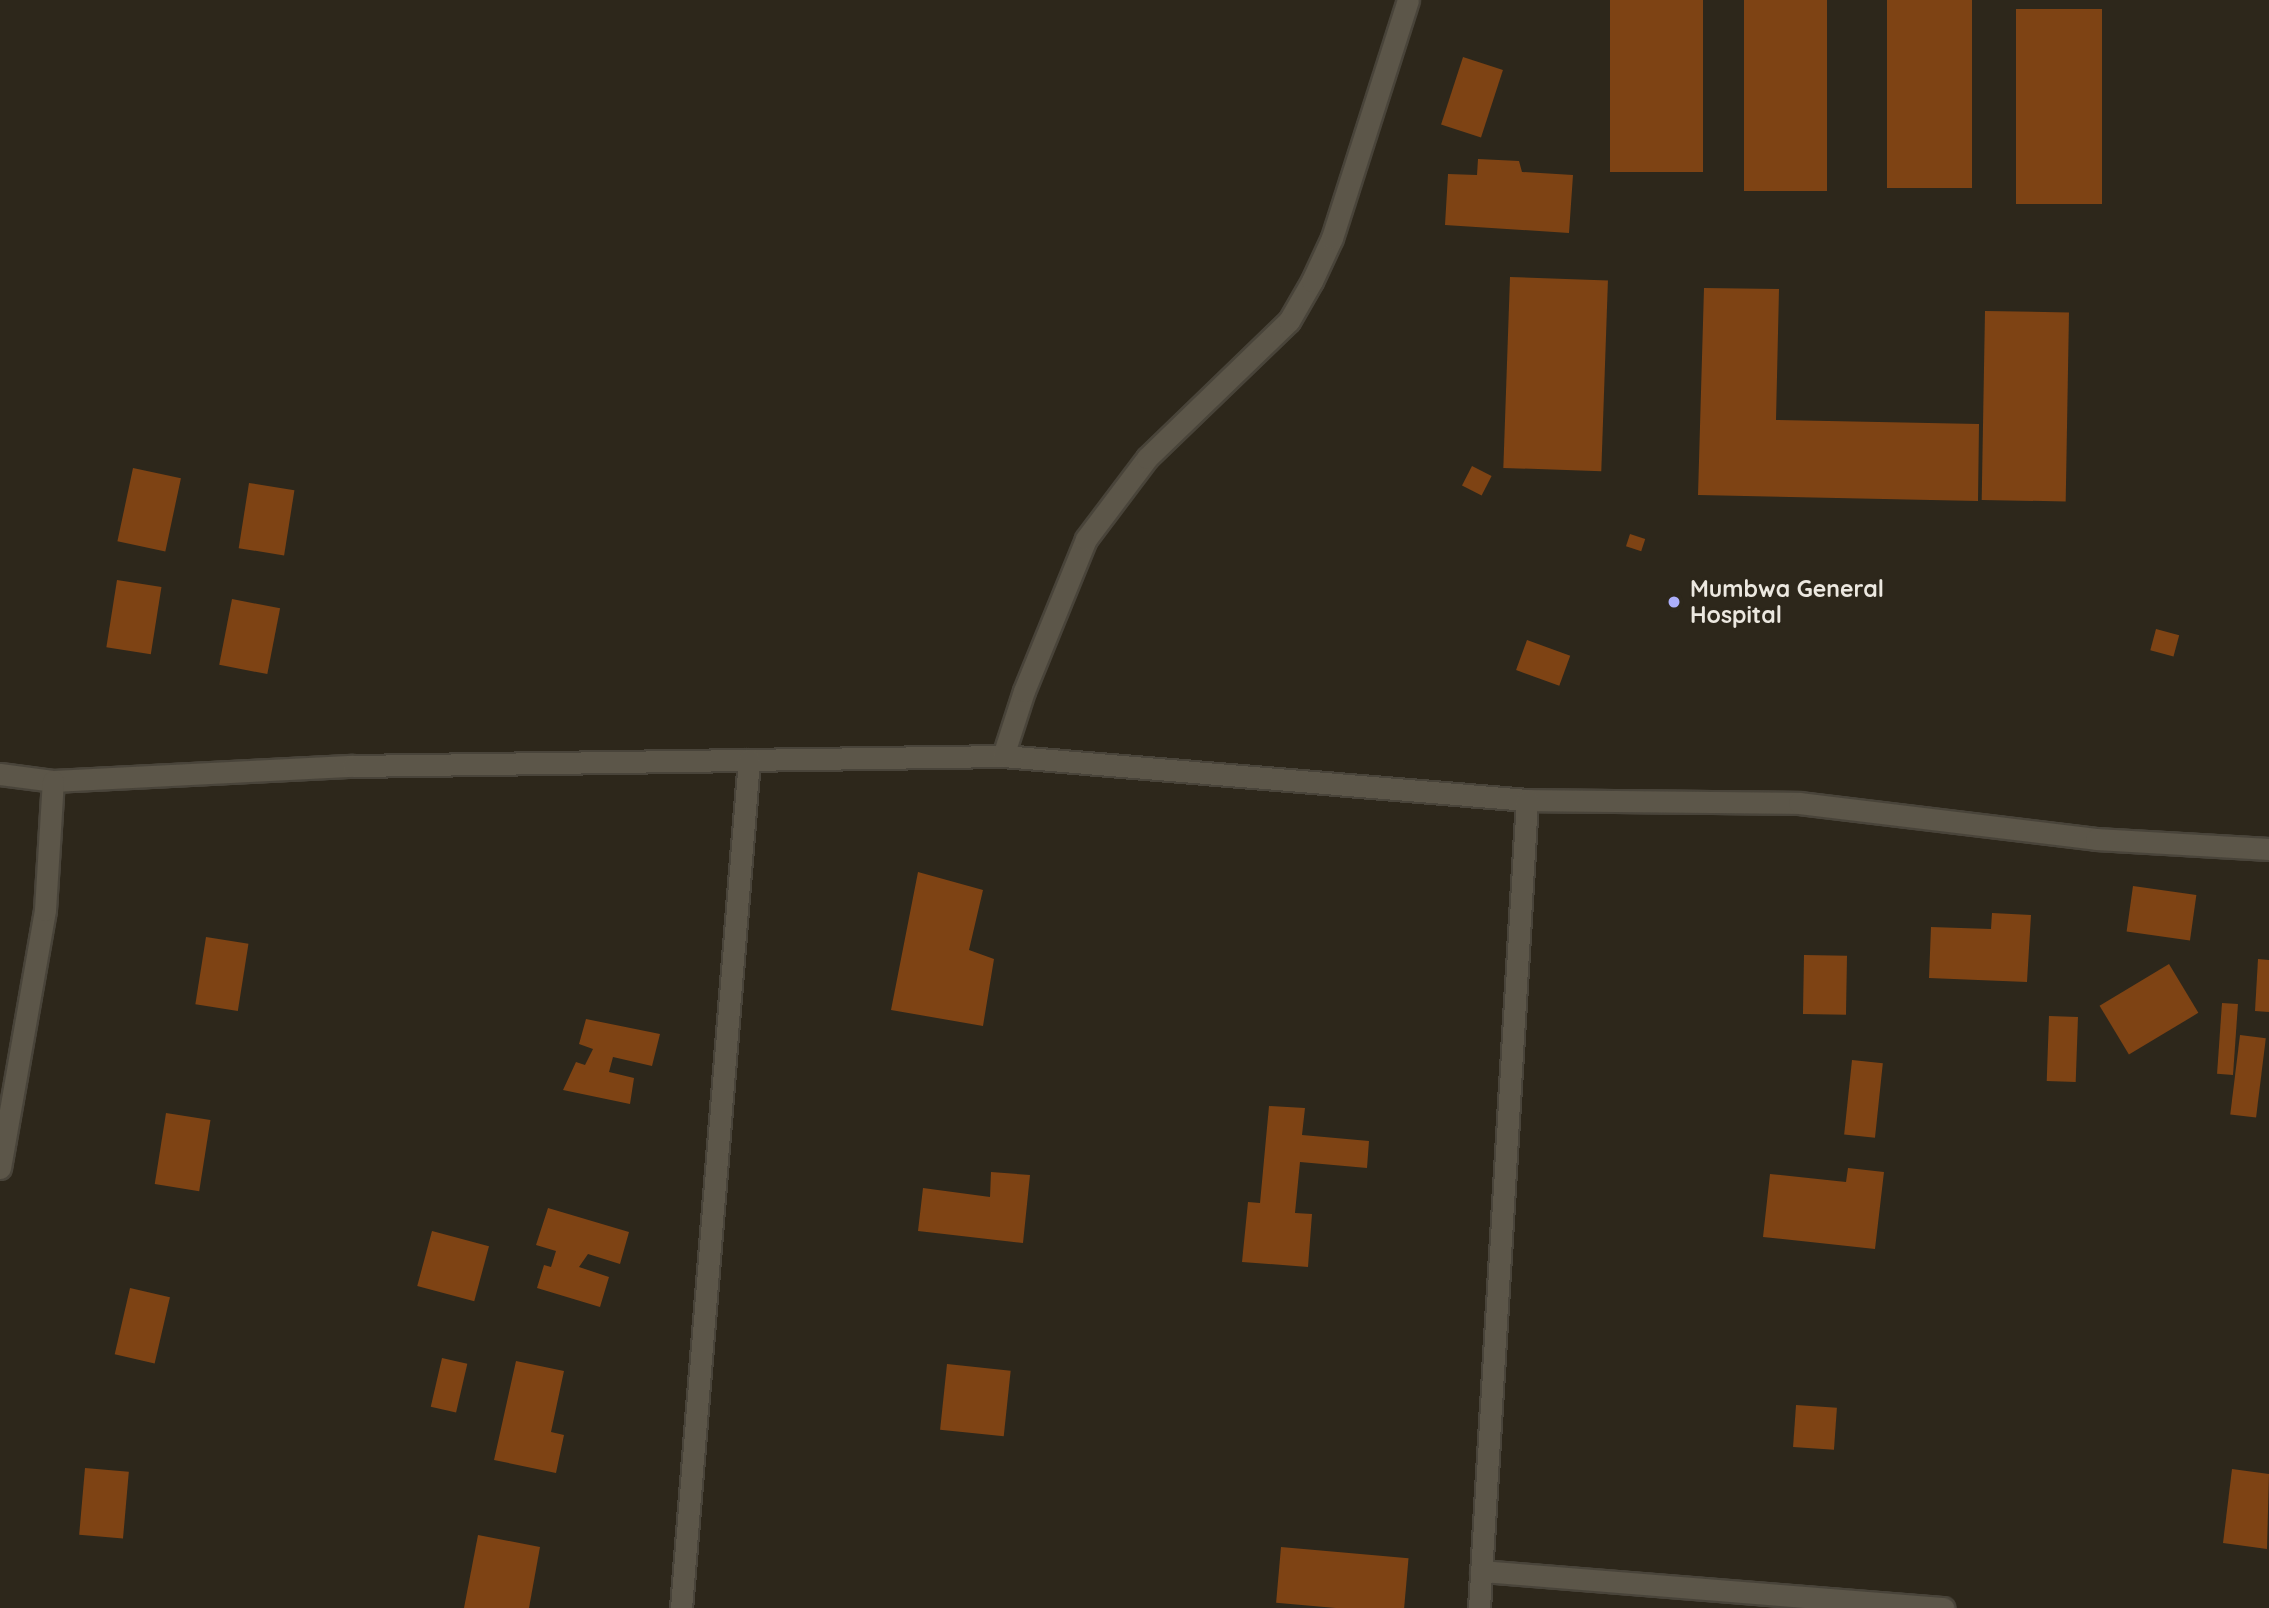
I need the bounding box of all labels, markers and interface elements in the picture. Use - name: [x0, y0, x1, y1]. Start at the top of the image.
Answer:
- place label: Mumbwa General Hospital: [1690, 575, 1884, 629]
- marker: Mumbwa General Hospital: [1664, 592, 1684, 612]

